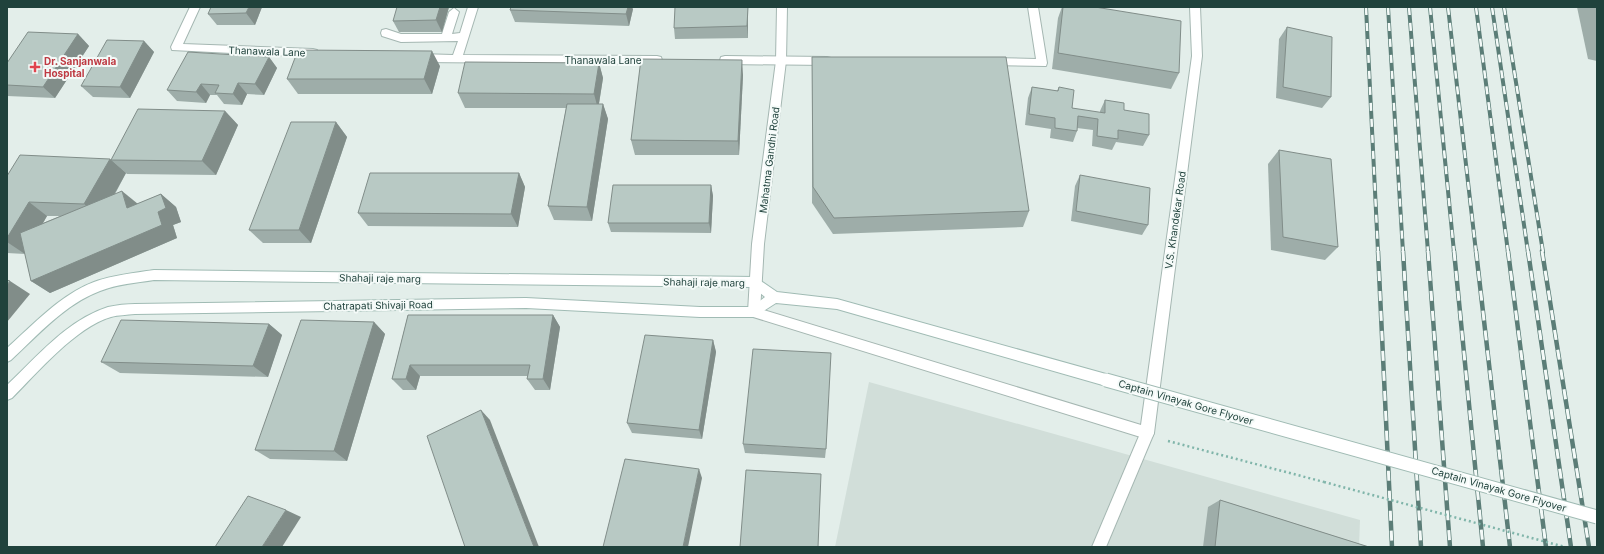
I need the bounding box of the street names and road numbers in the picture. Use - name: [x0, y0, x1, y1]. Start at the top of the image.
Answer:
- street label: Thanawala Lane: [228, 44, 306, 58]
- street label: Thanawala Lane: [564, 54, 642, 66]
- street label: Mahatma Gandhi Road: [757, 106, 781, 214]
- street label: V.S. Khandekar Road: [1162, 170, 1188, 270]
- street label: Shahaji raje marg: [339, 271, 421, 285]
- street label: Shahaji raje marg: [663, 275, 745, 289]
- street label: Chatrapati Shivaji Road: [323, 298, 433, 312]
- street label: Captain Vinayak Gore Flyover: [1117, 377, 1255, 427]
- street label: Captain Vinayak Gore Flyover: [1430, 464, 1568, 514]

